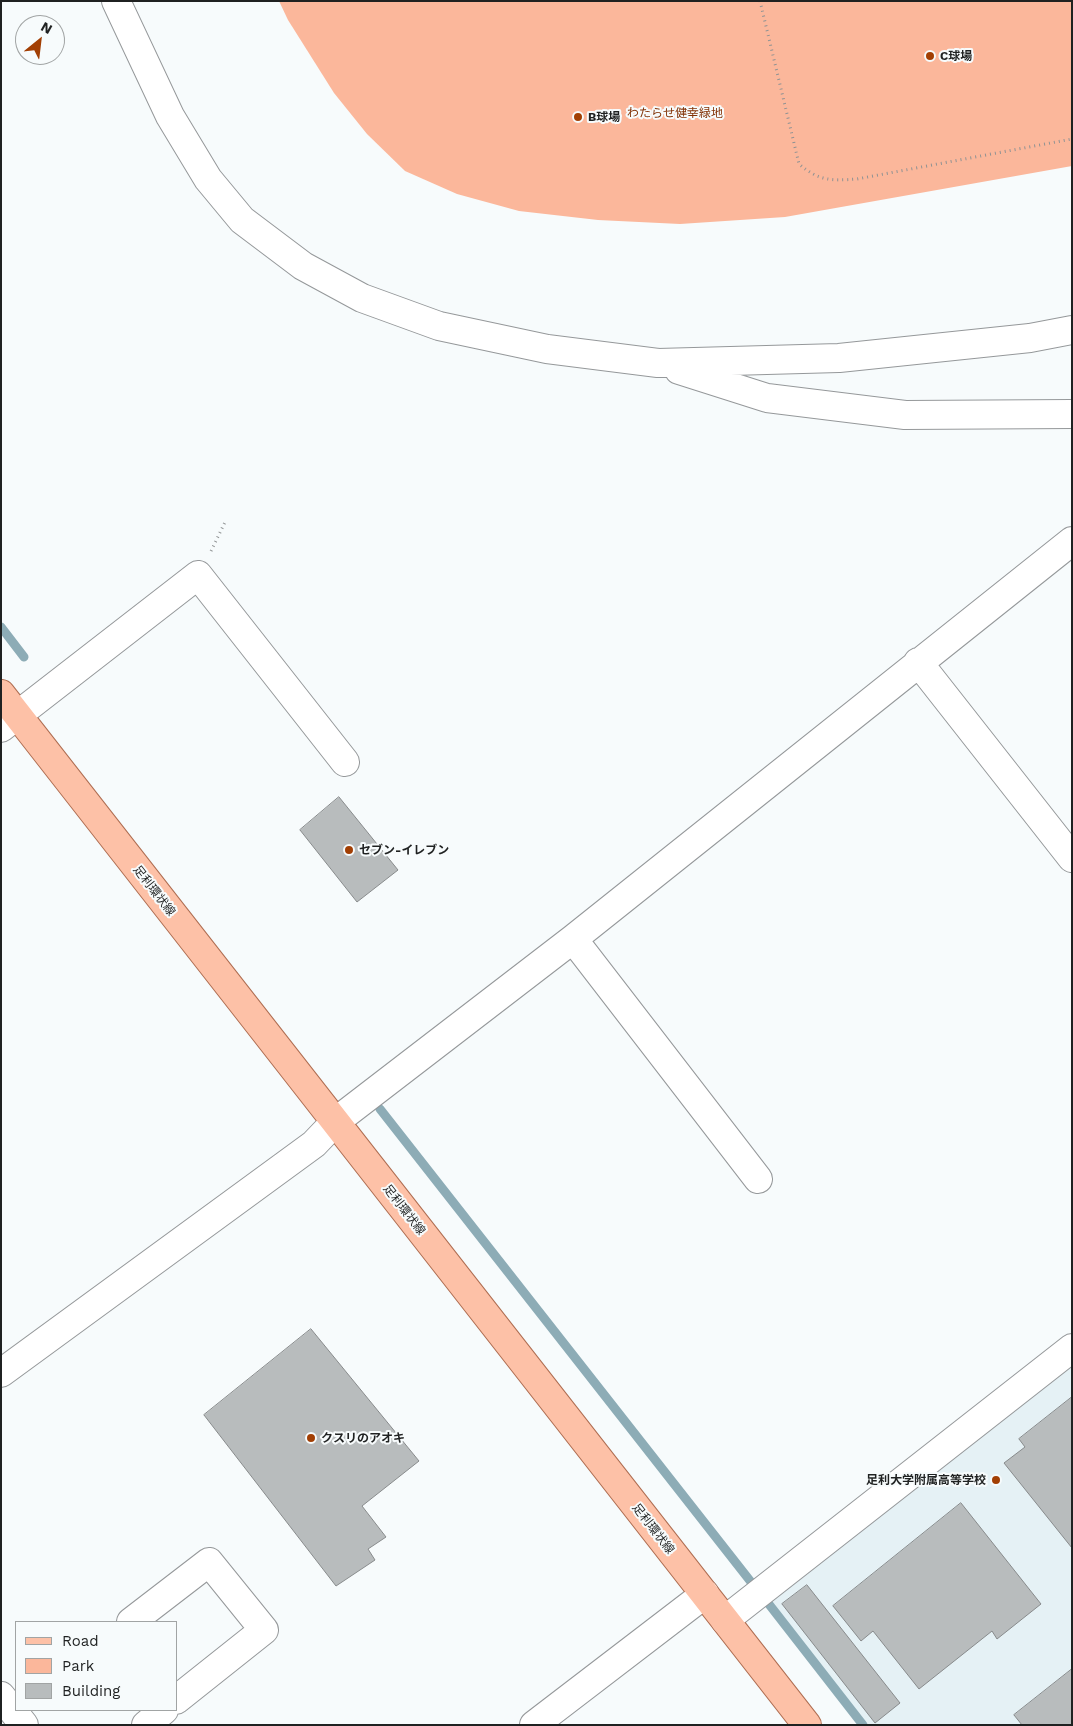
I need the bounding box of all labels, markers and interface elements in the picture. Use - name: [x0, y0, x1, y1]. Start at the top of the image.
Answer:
- north arrow: [15, 15, 65, 65]
- text: N: [38, 18, 55, 37]
- place label: C球場: [940, 49, 972, 63]
- marker: C球場: [924, 50, 936, 62]
- park label: わたらせ健幸緑地: [627, 106, 723, 120]
- place label: B球場: [588, 110, 620, 124]
- marker: B球場: [572, 111, 584, 123]
- place label: セブン-イレブン: [359, 843, 449, 857]
- marker: セブン-イレブン: [343, 844, 355, 856]
- street label: 足利環状線: [130, 863, 178, 919]
- street label: 足利環状線: [380, 1182, 428, 1238]
- place label: クスリのアオキ: [321, 1431, 405, 1445]
- marker: クスリのアオキ: [305, 1432, 317, 1444]
- place label: 足利大学附属高等学校: [866, 1473, 986, 1487]
- marker: 足利大学附属高等学校: [990, 1474, 1002, 1486]
- street label: 足利環状線: [629, 1501, 677, 1557]
- legend: [15, 1621, 178, 1711]
- text: Road: [62, 1632, 99, 1650]
- text: Park: [62, 1657, 94, 1675]
- text: Building: [62, 1682, 120, 1700]

